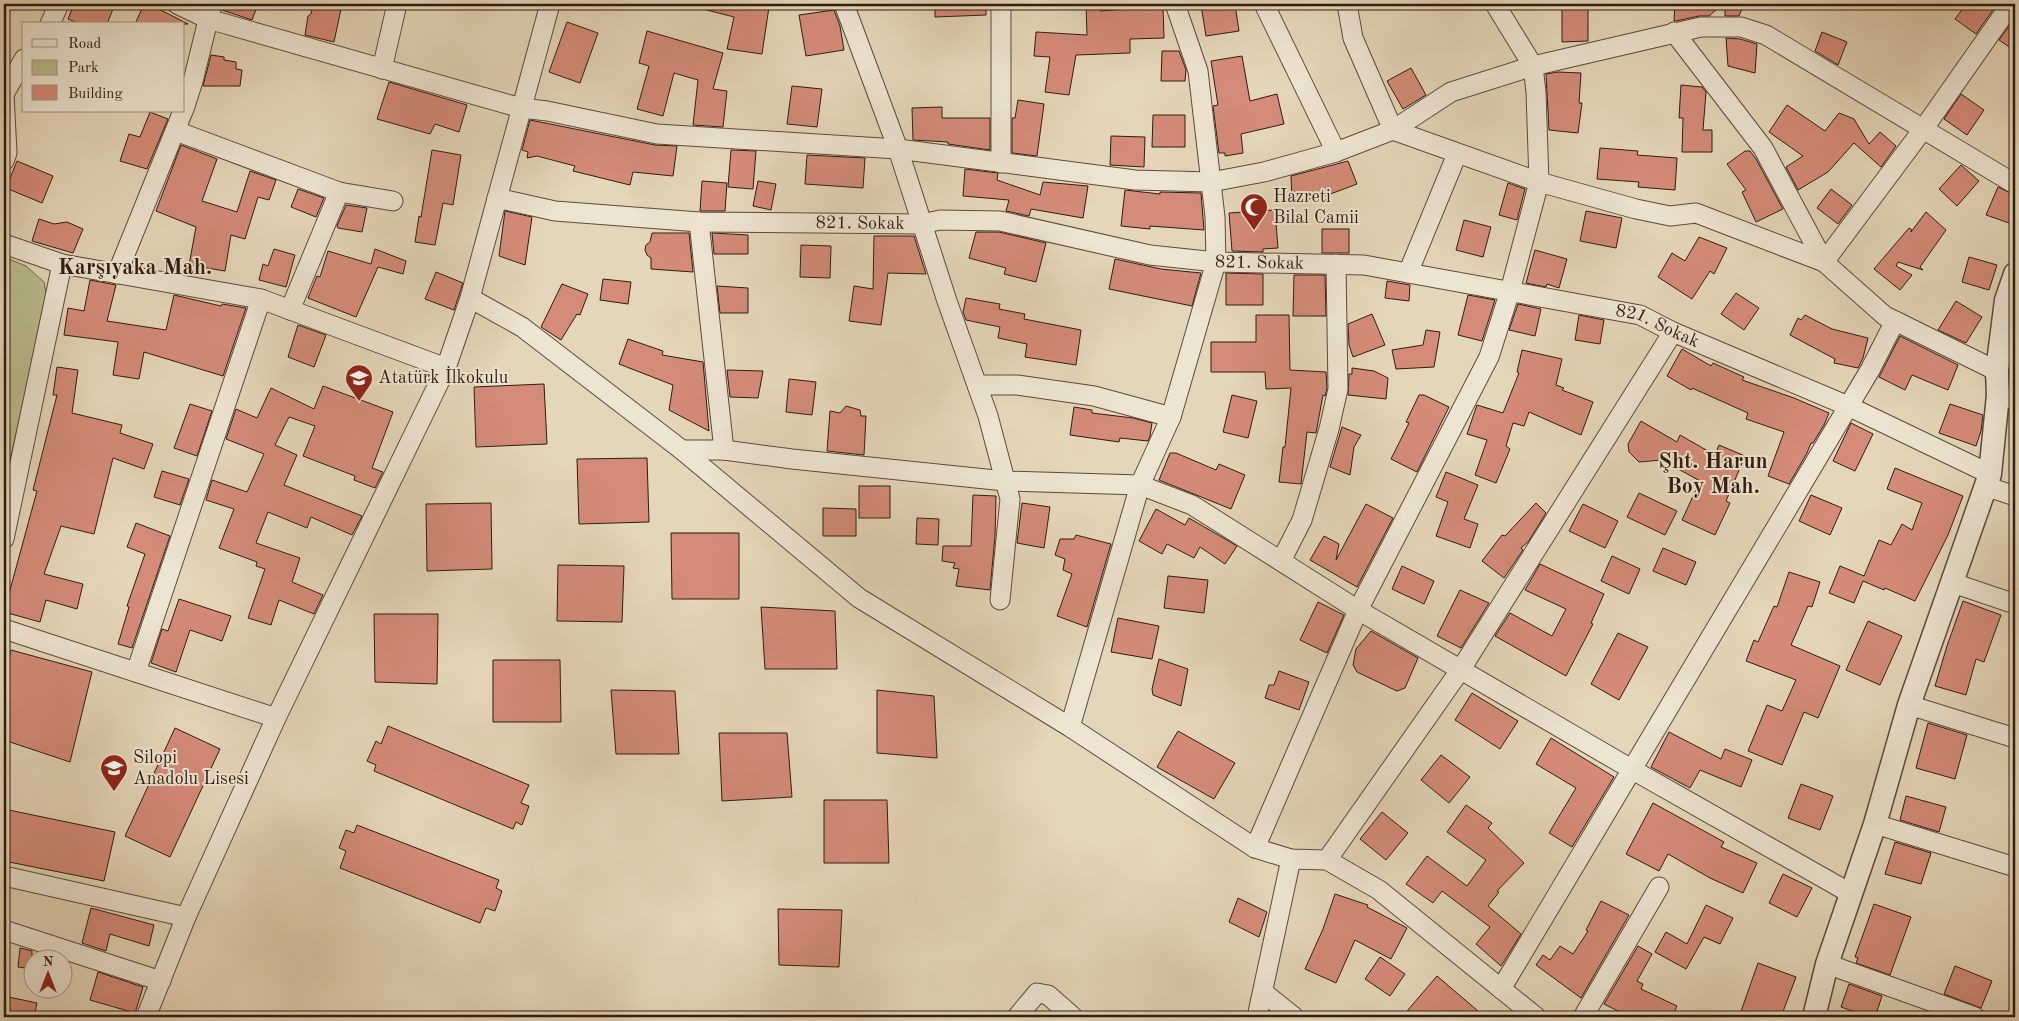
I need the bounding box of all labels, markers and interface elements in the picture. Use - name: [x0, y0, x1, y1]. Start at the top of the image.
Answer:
- legend: [22, 22, 185, 112]
- text: Road: [68, 37, 102, 52]
- text: Park: [68, 61, 99, 76]
- text: Building: [68, 87, 123, 102]
- place label: Hazreti Bilal Camii: [1273, 188, 1359, 227]
- mosque icon: Hazreti Bilal Camii: [1239, 192, 1269, 231]
- street label: 821. Sokak: [815, 214, 905, 233]
- street label: 821. Sokak: [1215, 253, 1304, 273]
- district label: Karşıyaka Mah.: [58, 257, 212, 279]
- street label: 821. Sokak: [1614, 302, 1702, 351]
- school or university icon: Atatürk İlkokulu: [344, 363, 374, 402]
- place label: Atatürk İlkokulu: [378, 366, 509, 387]
- district label: Şht. Harun Boy Mah.: [1658, 451, 1768, 498]
- place label: Silopi Anadolu Lisesi: [133, 749, 249, 788]
- school or university icon: Silopi Anadolu Lisesi: [99, 753, 129, 792]
- north arrow: [22, 948, 72, 998]
- text: N: [43, 955, 54, 969]

